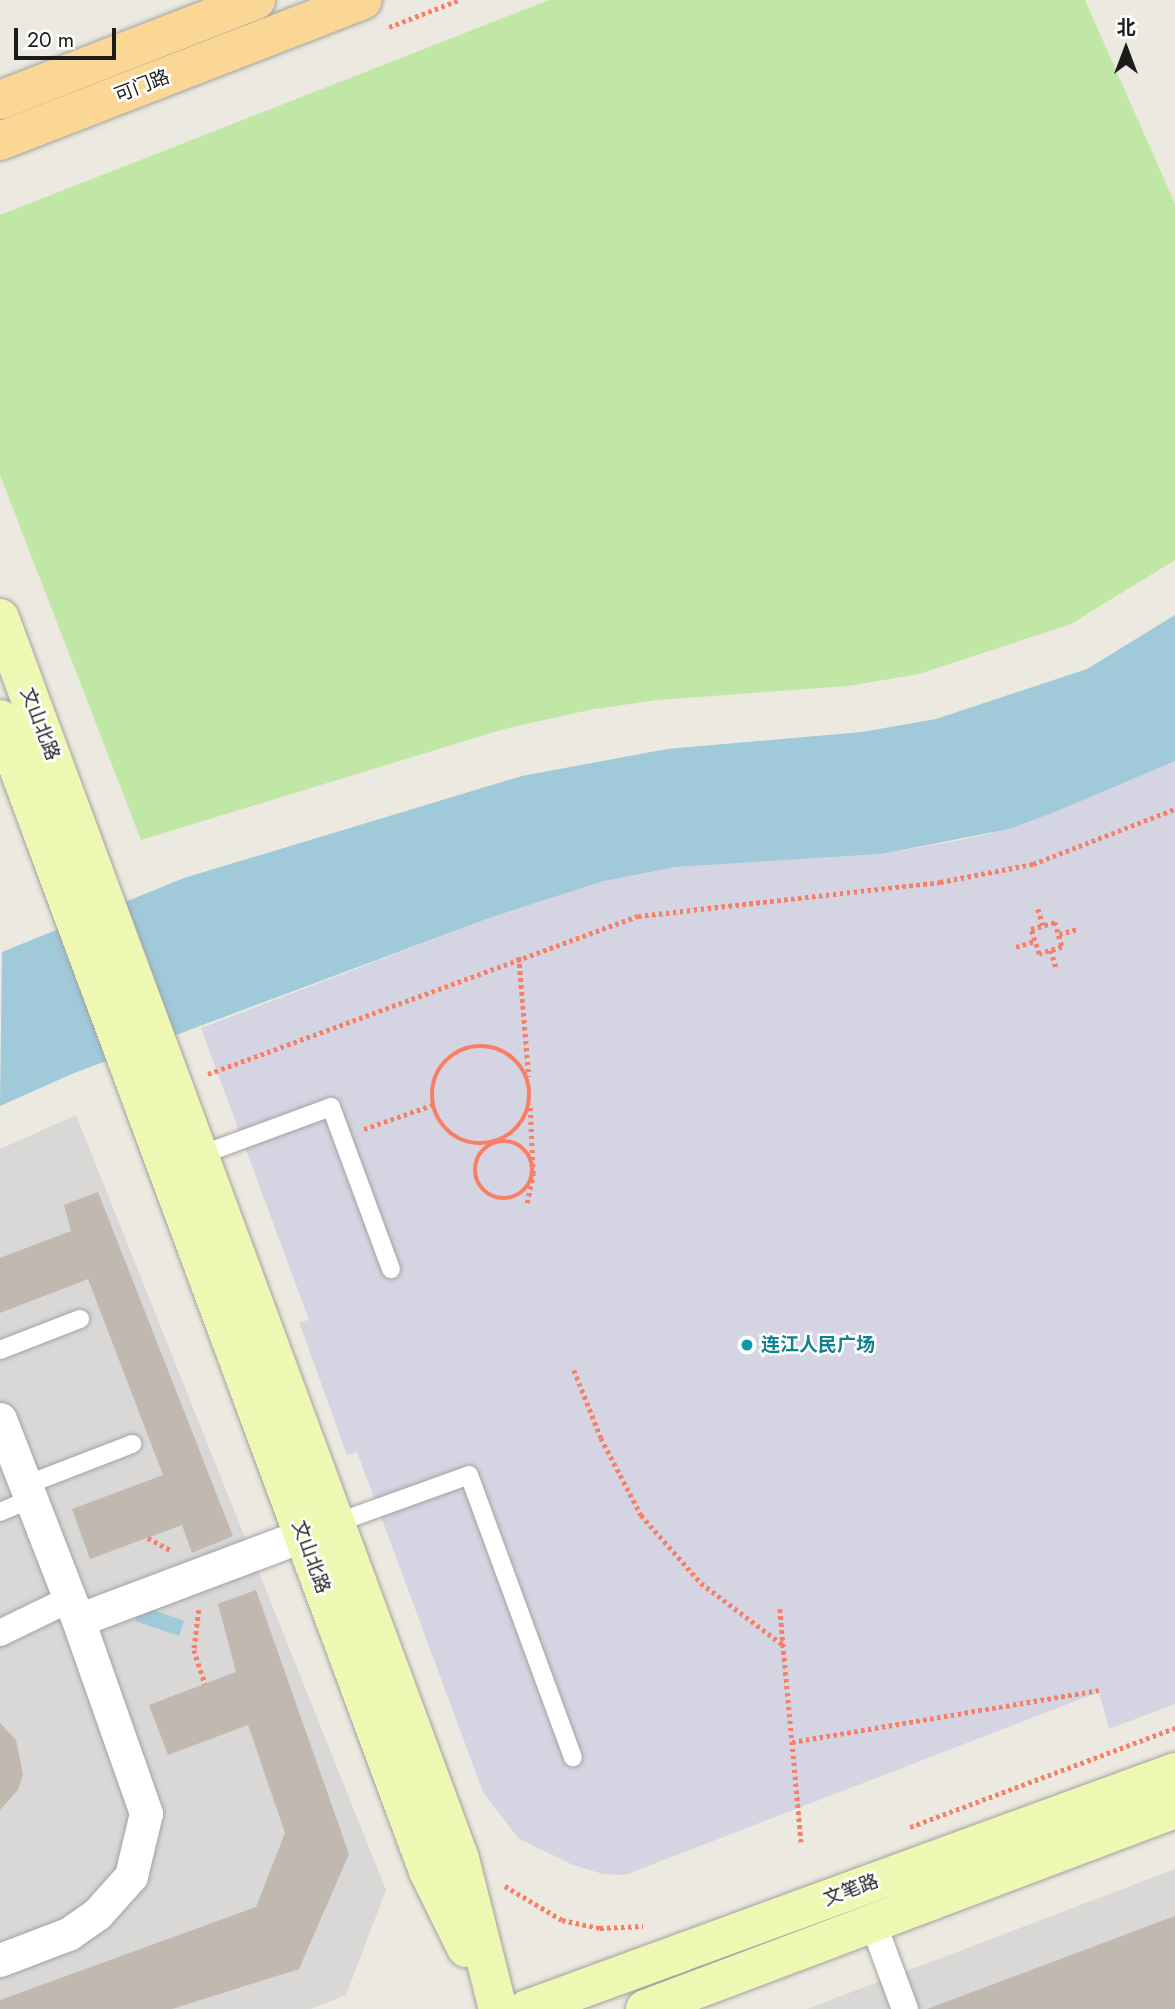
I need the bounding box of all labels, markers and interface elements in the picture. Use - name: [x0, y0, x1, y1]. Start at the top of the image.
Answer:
- scale bar: [18, 14, 119, 58]
- north arrow: [1091, 14, 1161, 84]
- text: 北: [1116, 14, 1136, 41]
- text: 20 m: [27, 25, 74, 55]
- street label: 可门路: [111, 65, 173, 107]
- street label: 文山北路: [16, 684, 64, 764]
- place label: 连江人民广场: [761, 1334, 875, 1356]
- marker: 连江人民广场: [739, 1337, 755, 1353]
- street label: 文山北路: [287, 1517, 335, 1597]
- street label: 文笔路: [820, 1870, 882, 1910]

